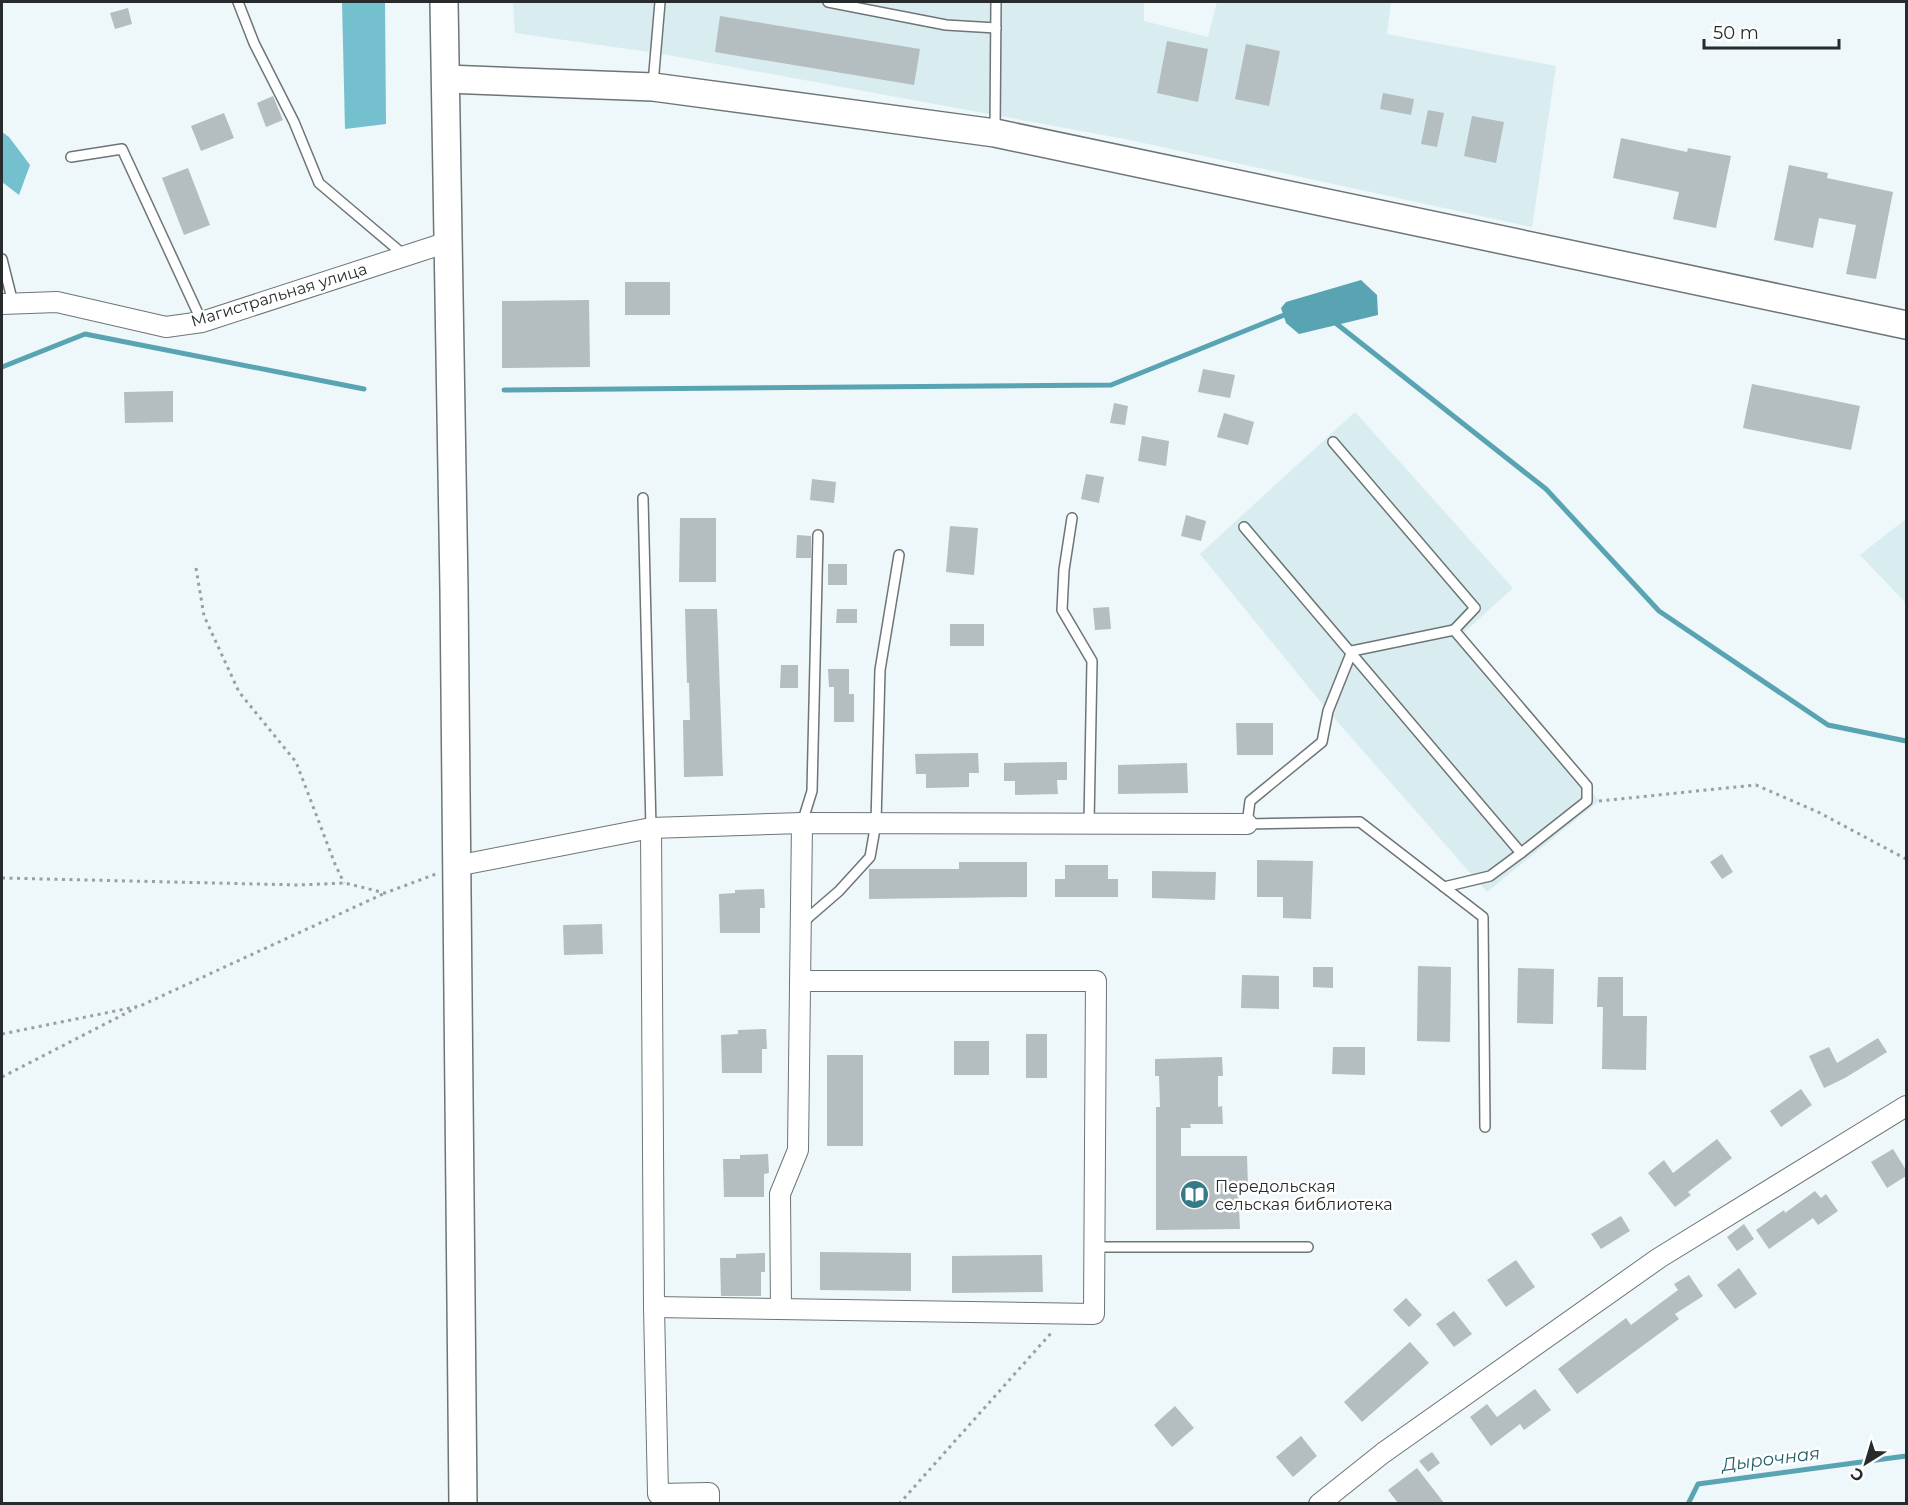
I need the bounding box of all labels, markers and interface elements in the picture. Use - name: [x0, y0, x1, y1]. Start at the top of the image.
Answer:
- scale bar: [1704, 12, 1839, 50]
- text: 50 m: [1713, 22, 1759, 44]
- street label: Магистральная улица: [189, 259, 369, 331]
- place label: Передольская сельская библиотека: [1215, 1177, 1393, 1214]
- library icon: Передольская сельская библиотека: [1178, 1179, 1210, 1211]
- north arrow: [1836, 1433, 1896, 1493]
- water label: Дырочная: [1719, 1442, 1821, 1476]
- text: С: [1847, 1463, 1868, 1486]

